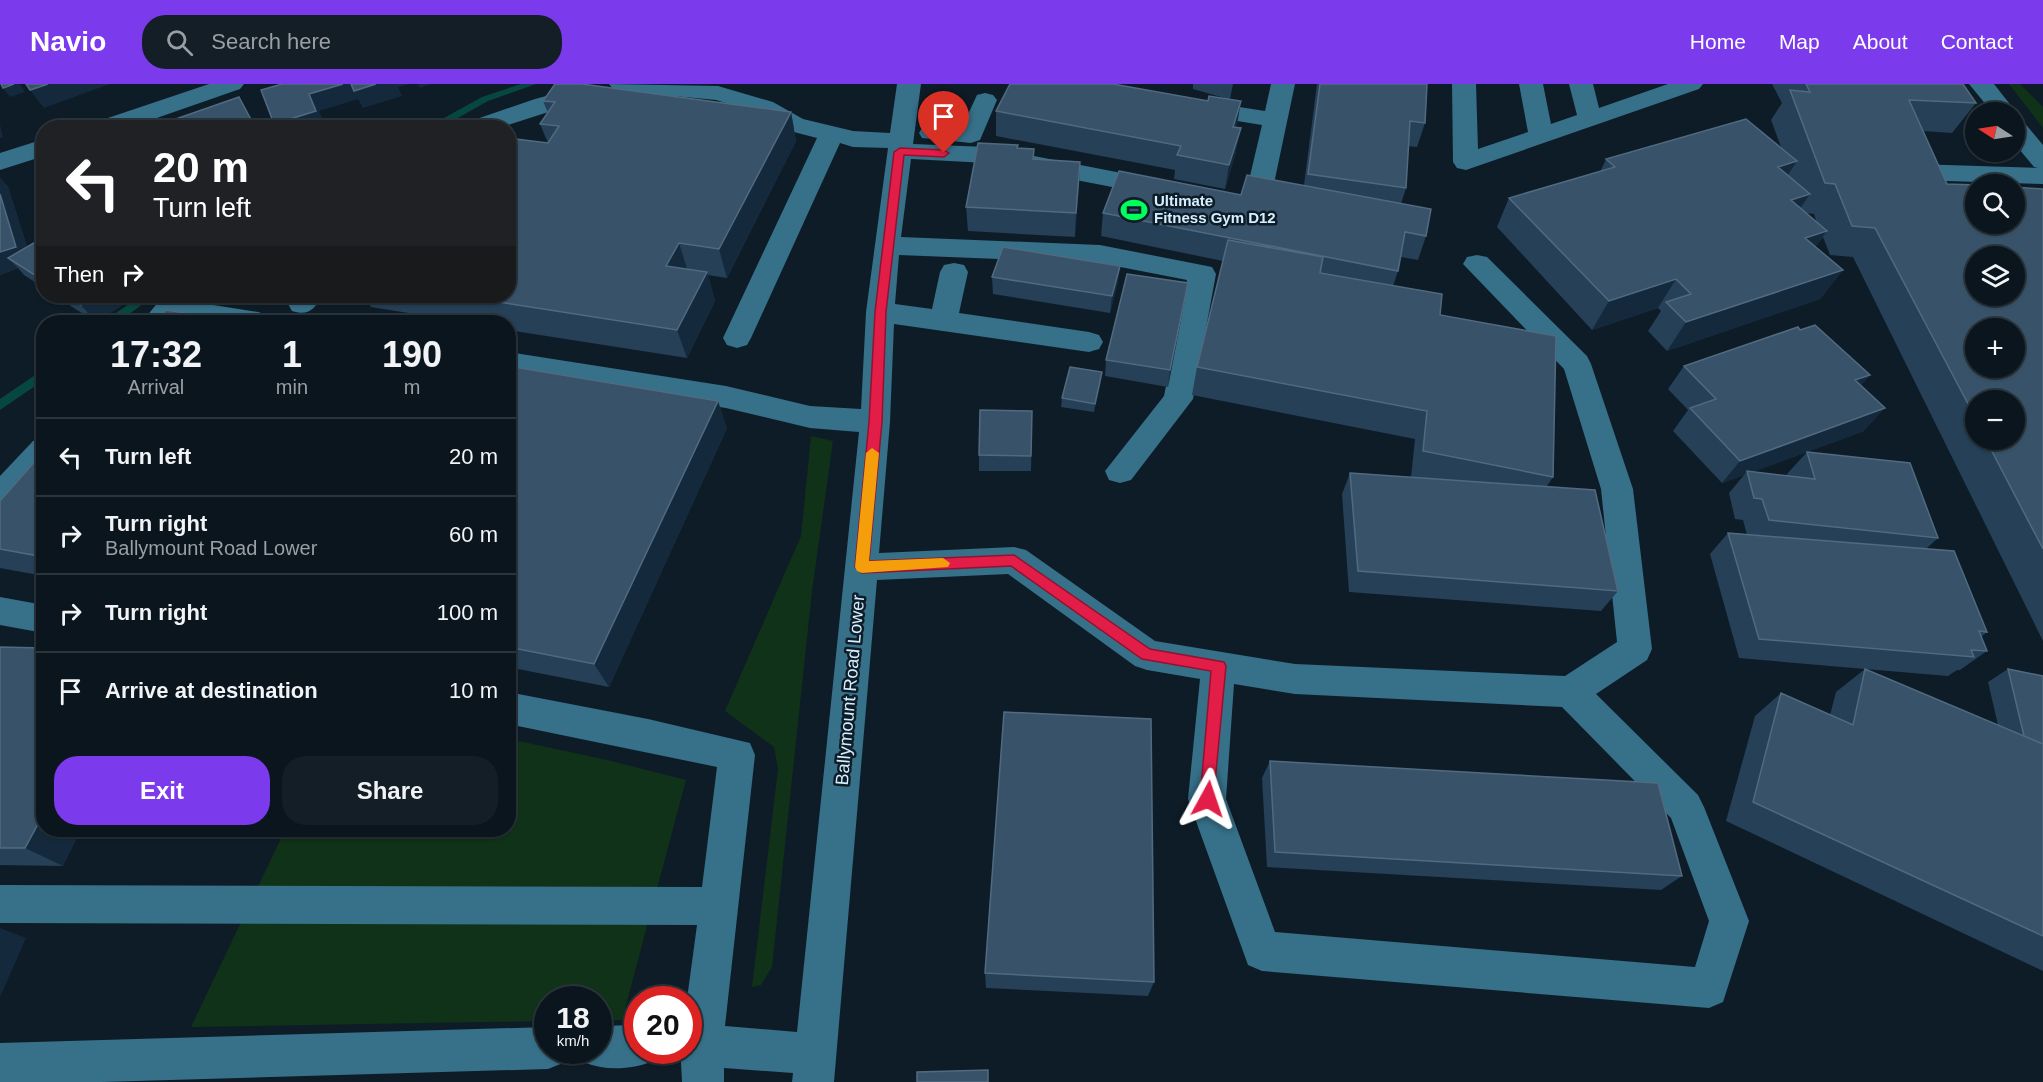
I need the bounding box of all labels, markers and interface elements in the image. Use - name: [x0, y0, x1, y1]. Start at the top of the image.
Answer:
- search box: [142, 15, 562, 69]
- text: Navio: [30, 26, 106, 57]
- icon: search: [163, 26, 196, 59]
- text: Search here: [211, 29, 331, 54]
- text: Home: [1690, 30, 1746, 53]
- text: Map: [1779, 30, 1820, 53]
- text: About: [1853, 30, 1908, 53]
- text: Contact: [1941, 30, 2013, 53]
- pin: [918, 91, 969, 153]
- icon: arrive: [927, 100, 960, 133]
- north arrow: [1965, 102, 2025, 162]
- map controls: [1965, 102, 2025, 450]
- icon: left: [54, 144, 132, 222]
- text: 20 m: [153, 144, 249, 191]
- button: search: [1965, 174, 2025, 234]
- place label: Ultimate Fitness Gym D12: [1154, 192, 1276, 226]
- text: Turn left: [153, 193, 251, 223]
- sports icon: Ultimate Fitness Gym D12: [1119, 195, 1149, 225]
- button: layers: [1965, 246, 2025, 306]
- icon: right: [116, 258, 149, 291]
- text: Then: [54, 262, 104, 287]
- button: +: [1965, 318, 2025, 378]
- text: 17:32: [110, 334, 202, 375]
- text: 1: [282, 334, 302, 375]
- text: 190: [382, 334, 442, 375]
- text: Arrival: [128, 376, 184, 398]
- text: min: [276, 376, 308, 398]
- text: m: [404, 376, 420, 398]
- button: −: [1965, 390, 2025, 450]
- icon: left: [54, 441, 87, 474]
- text: Turn left: [105, 444, 191, 469]
- text: 20 m: [449, 444, 498, 469]
- text: Turn right: [105, 511, 207, 536]
- icon: right: [54, 519, 87, 552]
- text: 60 m: [449, 522, 498, 547]
- text: Ballymount Road Lower: [105, 537, 317, 559]
- street label: Ballymount Road Lower: [832, 594, 868, 786]
- icon: right: [54, 597, 87, 630]
- text: Turn right: [105, 600, 207, 625]
- text: 100 m: [437, 600, 498, 625]
- icon: arrive: [54, 675, 87, 708]
- text: Arrive at destination: [105, 678, 318, 703]
- text: 10 m: [449, 678, 498, 703]
- button: Exit: [54, 756, 270, 825]
- button: Share: [282, 756, 498, 825]
- position arrow: [1176, 767, 1240, 831]
- speed limit sign: 20: [624, 986, 702, 1064]
- text: 18: [556, 1001, 590, 1034]
- text: km/h: [557, 1032, 589, 1049]

